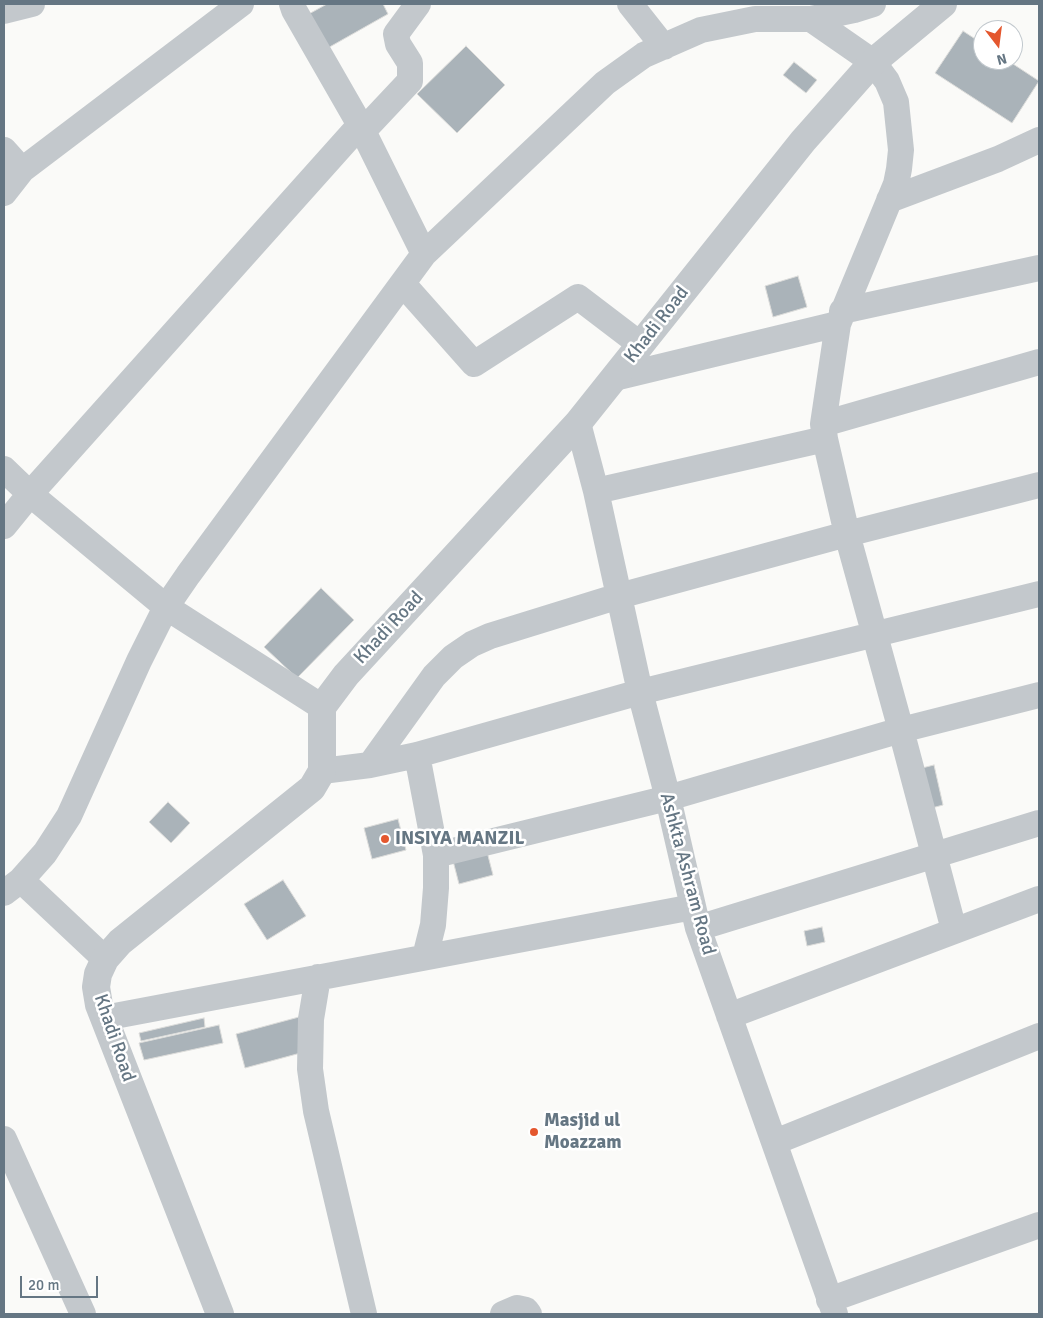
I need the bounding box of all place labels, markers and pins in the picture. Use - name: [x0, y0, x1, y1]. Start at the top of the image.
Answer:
- place label: INSIYA MANZIL: [395, 828, 524, 850]
- marker: INSIYA MANZIL: [379, 833, 391, 845]
- place label: Masjid ul Moazzam: [544, 1110, 622, 1154]
- marker: Masjid ul Moazzam: [528, 1126, 540, 1138]

